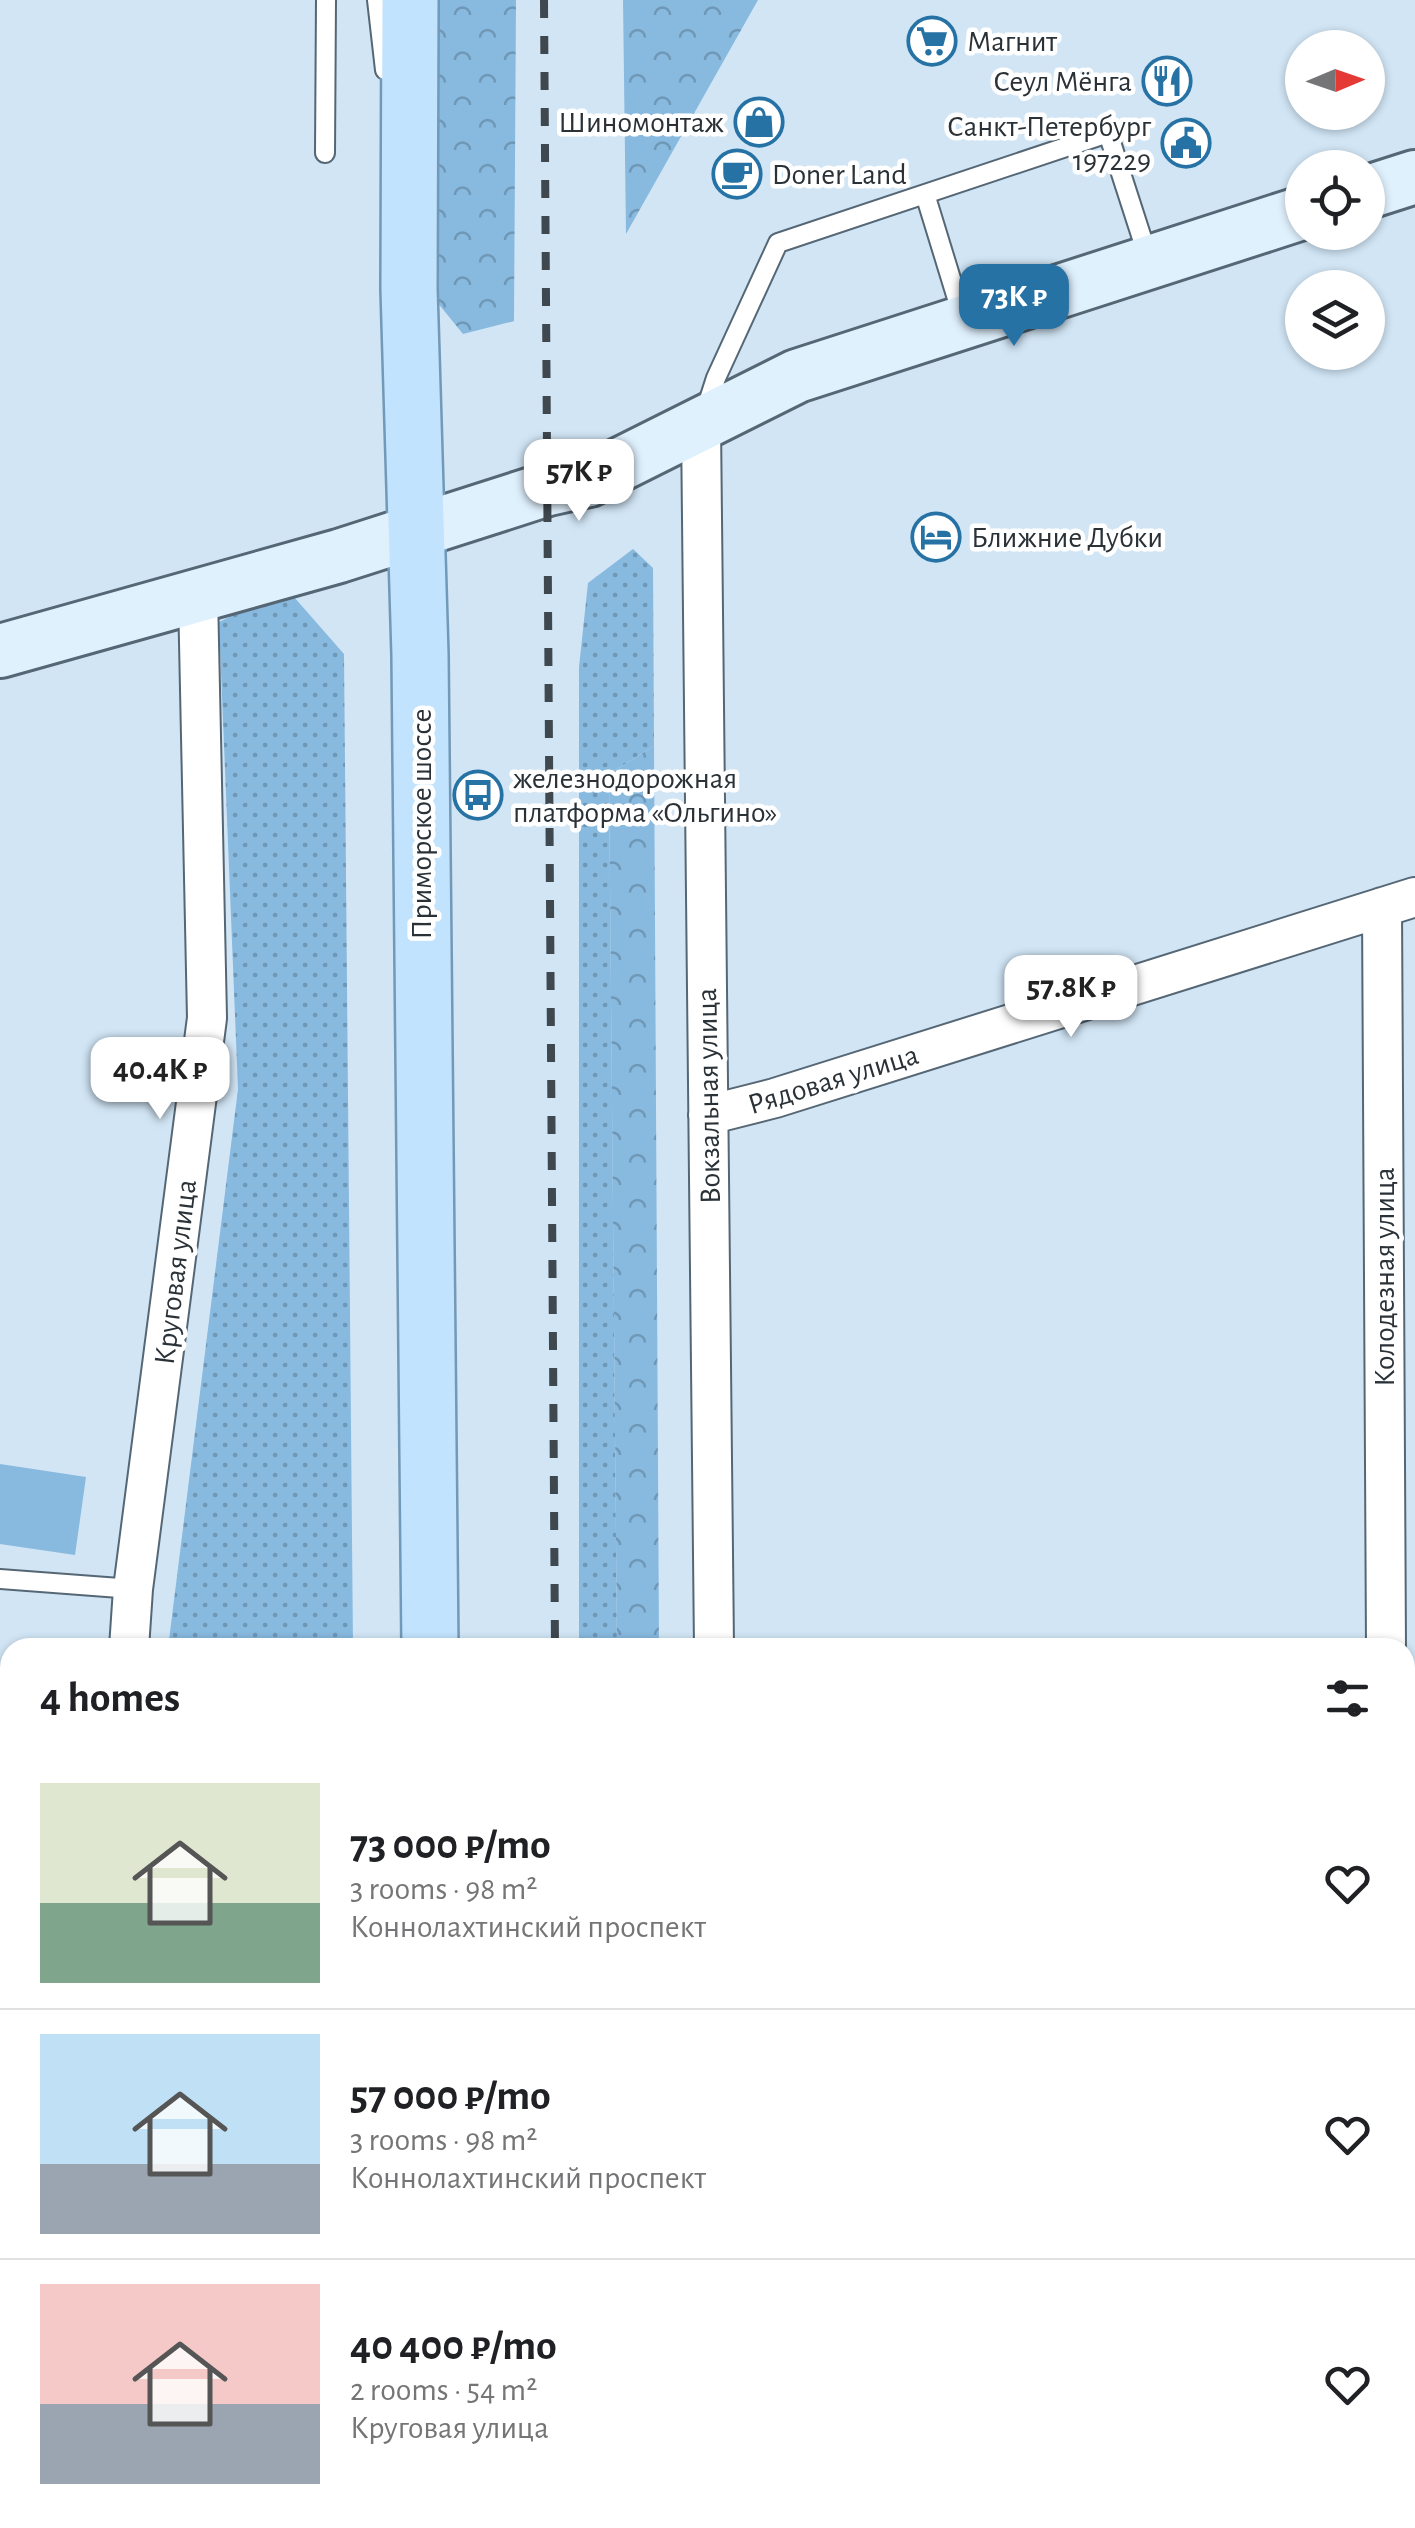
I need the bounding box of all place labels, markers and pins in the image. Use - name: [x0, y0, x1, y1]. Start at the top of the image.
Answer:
- supermarket icon: Магнит: [906, 15, 958, 67]
- place label: Магнит: [967, 27, 1057, 57]
- restaurant icon: Сеул Мёнга: [1141, 55, 1193, 107]
- place label: Сеул Мёнга: [993, 67, 1132, 97]
- shop icon: Шиномонтаж: [733, 96, 785, 148]
- place label: Шиномонтаж: [558, 108, 724, 138]
- place label: Санкт-Петербург 197229: [947, 112, 1152, 176]
- public building icon: Санкт-Петербург 197229: [1160, 117, 1212, 169]
- cafe icon: Doner Land: [711, 148, 763, 200]
- place label: Doner Land: [772, 160, 907, 190]
- pin: 73K ₽: [944, 264, 1084, 349]
- pin: 57K ₽: [509, 439, 649, 524]
- hotel icon: Ближние Дубки: [910, 511, 962, 563]
- place label: Ближние Дубки: [971, 523, 1163, 553]
- place label: железнодорожная платформа «Ольгино»: [513, 764, 777, 828]
- bus stop icon: железнодорожная платформа «Ольгино»: [452, 769, 504, 821]
- pin: 57.8K ₽: [979, 955, 1163, 1040]
- pin: 40.4K ₽: [68, 1037, 252, 1122]

